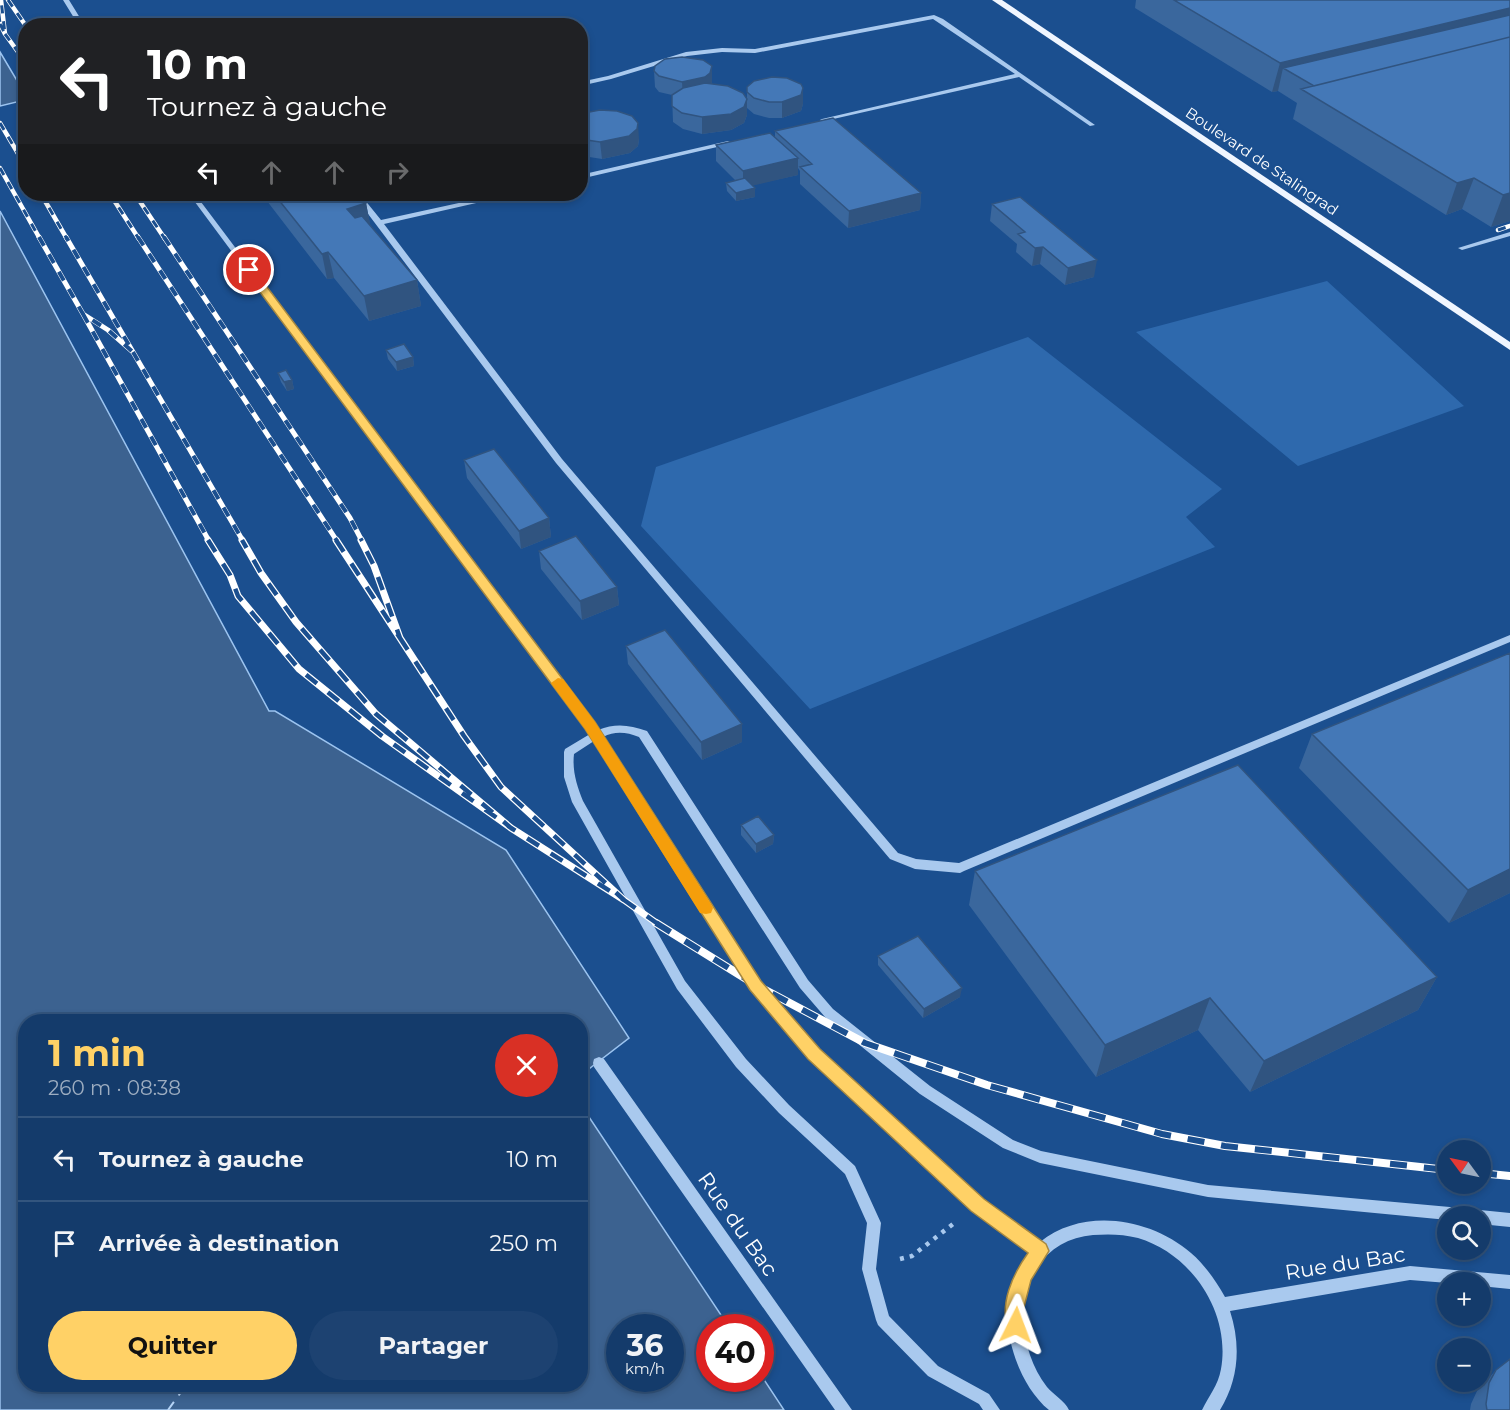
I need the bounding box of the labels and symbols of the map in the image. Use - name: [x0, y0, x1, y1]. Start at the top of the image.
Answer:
- street label: Boulevard de Stalingrad: [1182, 103, 1342, 219]
- pin: [223, 244, 274, 295]
- north arrow: [1437, 1140, 1491, 1194]
- street label: Rue du Bac: [693, 1167, 783, 1281]
- street label: Rue du Bac: [1283, 1241, 1407, 1285]
- position arrow: [984, 1293, 1048, 1357]
- speed limit sign: 40: [696, 1314, 774, 1392]

